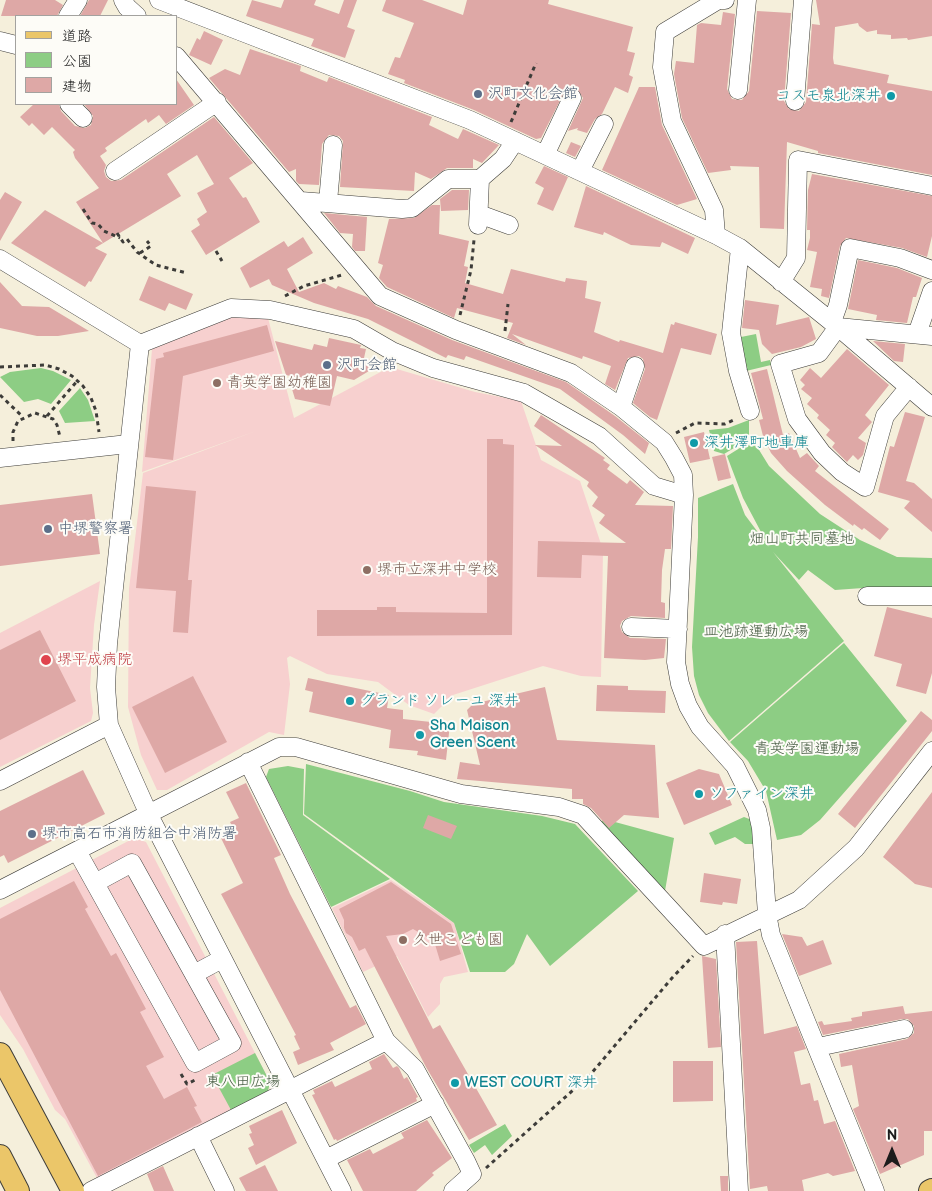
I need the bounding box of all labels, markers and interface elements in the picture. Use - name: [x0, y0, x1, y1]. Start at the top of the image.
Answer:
- legend: [15, 15, 178, 105]
- text: 道路: [62, 27, 92, 46]
- text: 公園: [62, 52, 92, 71]
- text: 建物: [62, 77, 92, 96]
- place label: 沢町文化会館: [488, 85, 578, 103]
- place label: コスモ泉北深井: [776, 87, 881, 105]
- marker: 沢町文化会館: [472, 88, 484, 100]
- marker: コスモ泉北深井: [885, 90, 897, 102]
- place label: 沢町会館: [337, 356, 397, 374]
- marker: 沢町会館: [321, 359, 333, 371]
- place label: 青英学園幼稚園: [227, 374, 332, 392]
- marker: 青英学園幼稚園: [211, 377, 223, 389]
- place label: 深井澤町地車庫: [704, 434, 809, 452]
- marker: 深井澤町地車庫: [688, 437, 700, 449]
- place label: 中堺警察署: [58, 520, 133, 538]
- marker: 中堺警察署: [42, 523, 54, 535]
- park label: 畑山町共同墓地: [750, 530, 854, 548]
- place label: 堺市立深井中学校: [377, 561, 497, 579]
- marker: 堺市立深井中学校: [361, 564, 373, 576]
- park label: 皿池跡運動広場: [704, 623, 808, 641]
- place label: 堺平成病院: [57, 651, 132, 669]
- marker: 堺平成病院: [39, 653, 53, 667]
- place label: グランド ソレーユ 深井: [360, 692, 519, 710]
- marker: グランド ソレーユ 深井: [344, 695, 356, 707]
- place label: Sha Maison Green Scent: [430, 717, 516, 752]
- marker: Sha Maison Green Scent: [414, 729, 426, 741]
- park label: 青英学園運動場: [755, 740, 859, 758]
- place label: ソファイン深井: [709, 785, 814, 803]
- marker: ソファイン深井: [693, 788, 705, 800]
- place label: 堺市高石市消防組合中消防署: [42, 825, 237, 843]
- marker: 堺市高石市消防組合中消防署: [26, 828, 38, 840]
- place label: 久世こども園: [413, 931, 503, 949]
- marker: 久世こども園: [397, 934, 409, 946]
- park label: 東八田広場: [206, 1073, 280, 1091]
- place label: WEST COURT 深井: [465, 1074, 597, 1092]
- marker: WEST COURT 深井: [449, 1077, 461, 1089]
- north arrow: [867, 1126, 917, 1176]
- text: N: [887, 1127, 897, 1144]

